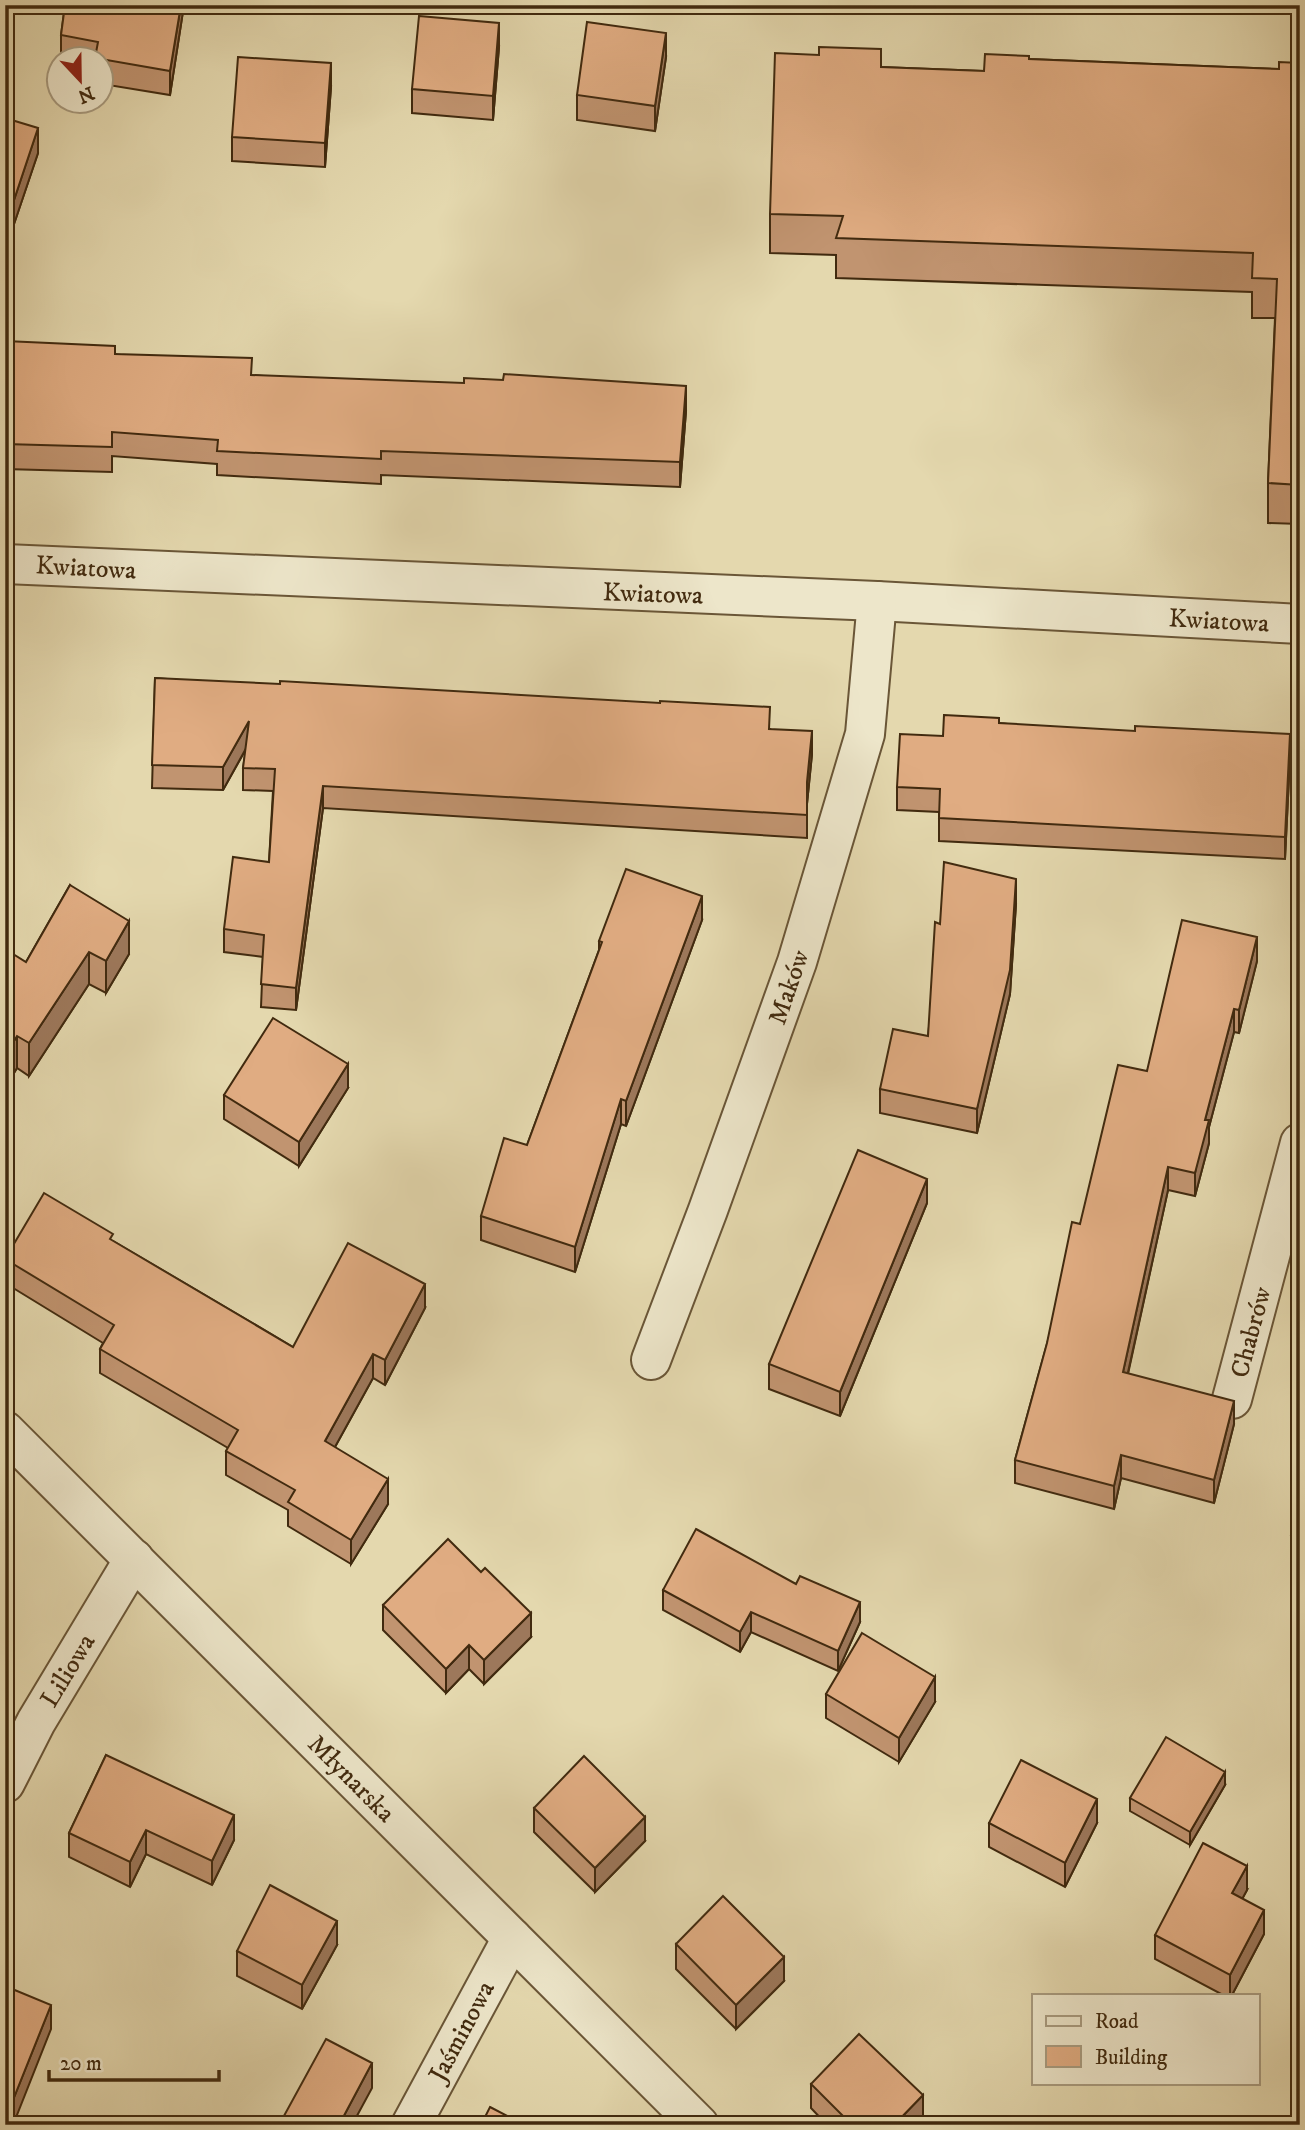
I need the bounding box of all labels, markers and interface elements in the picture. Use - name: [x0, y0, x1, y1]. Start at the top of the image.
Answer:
- north arrow: [46, 46, 116, 116]
- text: N: [74, 81, 97, 108]
- street label: Kwiatowa: [35, 549, 137, 588]
- street label: Kwiatowa: [602, 576, 704, 613]
- street label: Kwiatowa: [1168, 602, 1270, 641]
- street label: Maków: [761, 945, 818, 1029]
- street label: Chabrów: [1223, 1283, 1280, 1382]
- street label: Liliowa: [33, 1628, 103, 1714]
- street label: Młynarska: [300, 1728, 402, 1830]
- street label: Jaśminowa: [421, 1976, 503, 2090]
- legend: [1032, 1994, 1260, 2084]
- text: Road: [1095, 2009, 1139, 2035]
- scale bar: [49, 2039, 219, 2083]
- text: Building: [1095, 2045, 1168, 2071]
- text: 20 m: [60, 2051, 102, 2077]

